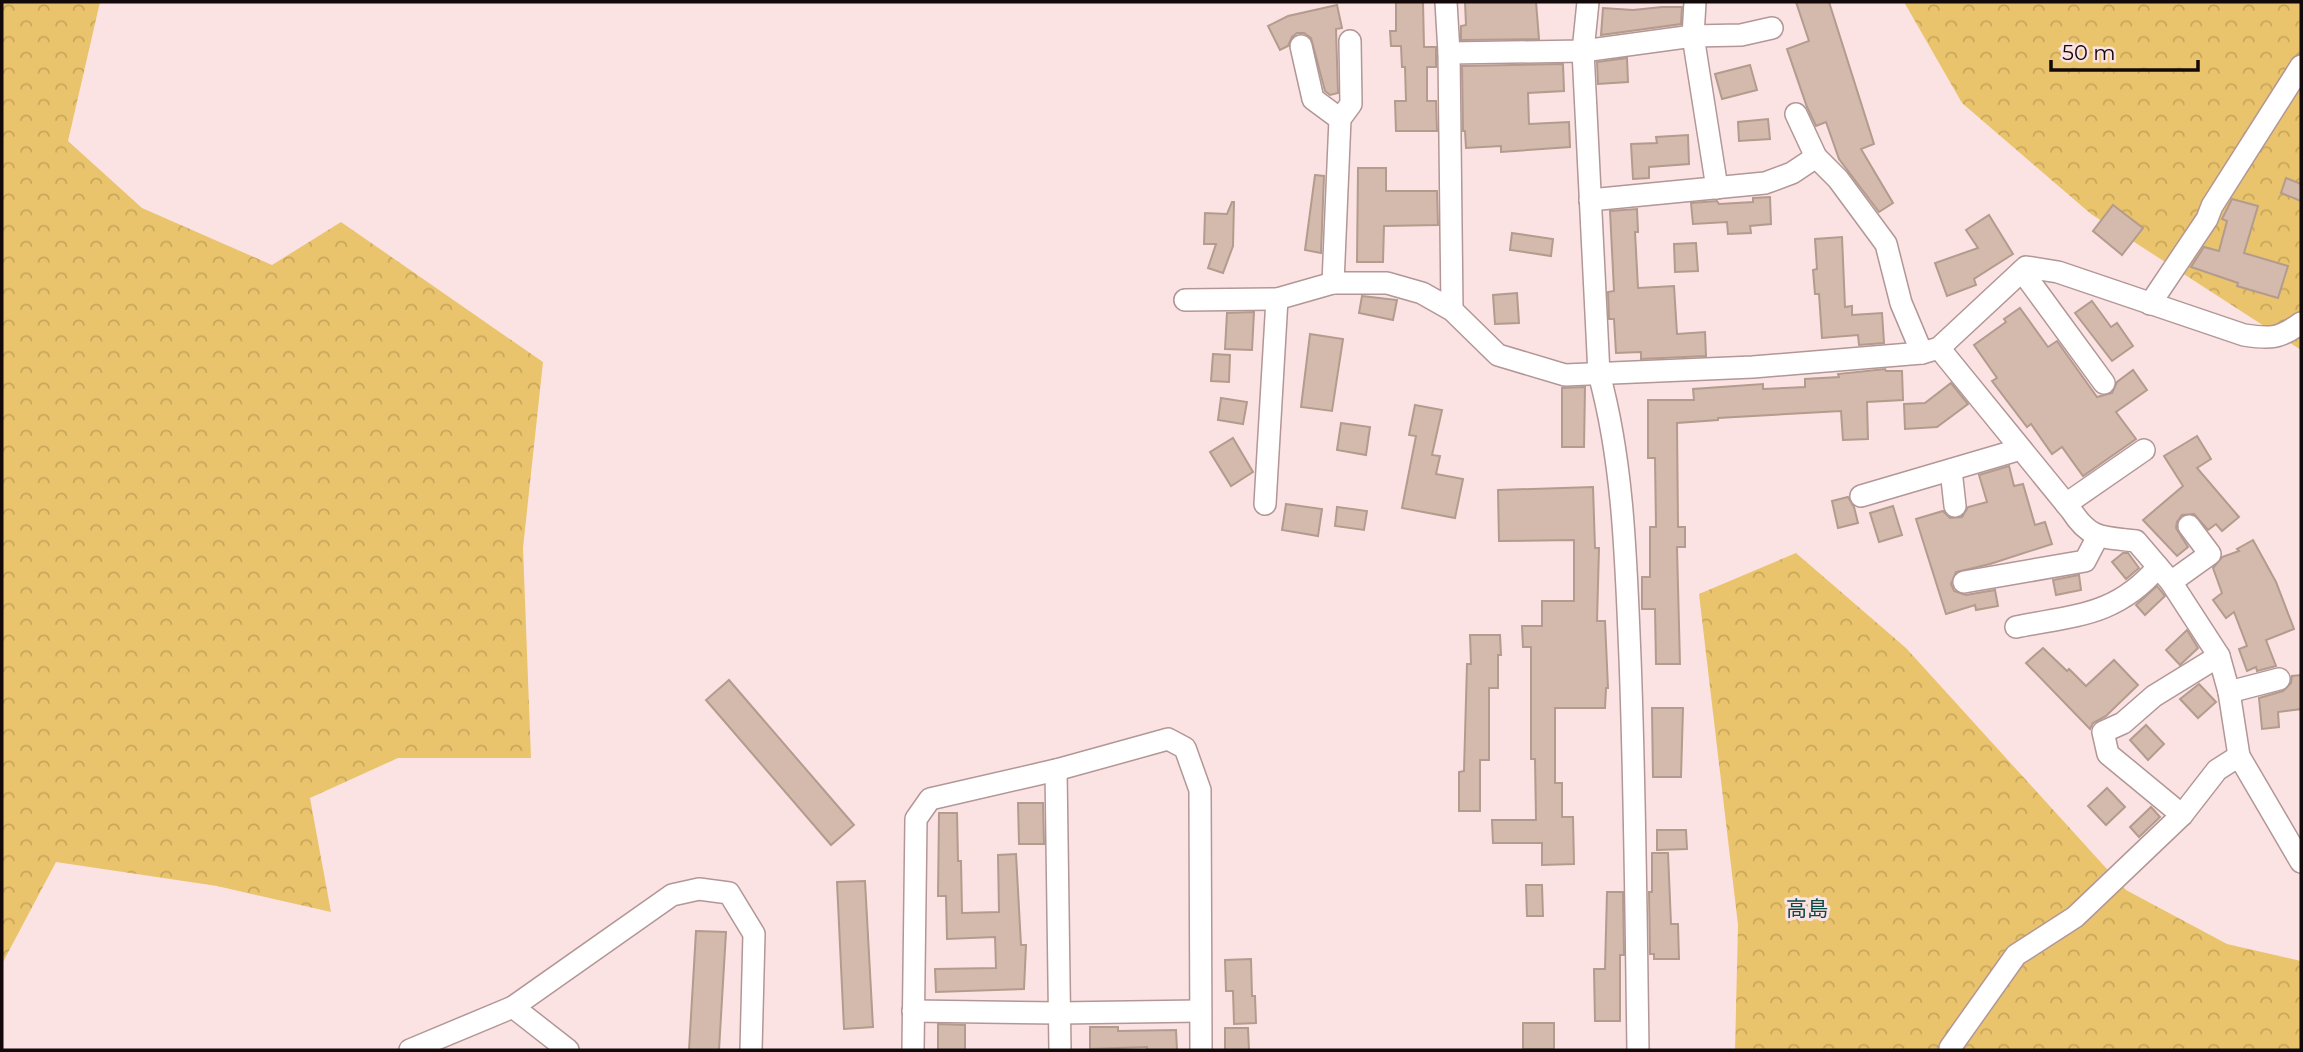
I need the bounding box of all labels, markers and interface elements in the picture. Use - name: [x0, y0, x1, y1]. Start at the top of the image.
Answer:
- scale bar: [2051, 28, 2198, 72]
- text: 50 m: [2062, 40, 2116, 65]
- district label: 高島: [1786, 896, 1828, 921]

